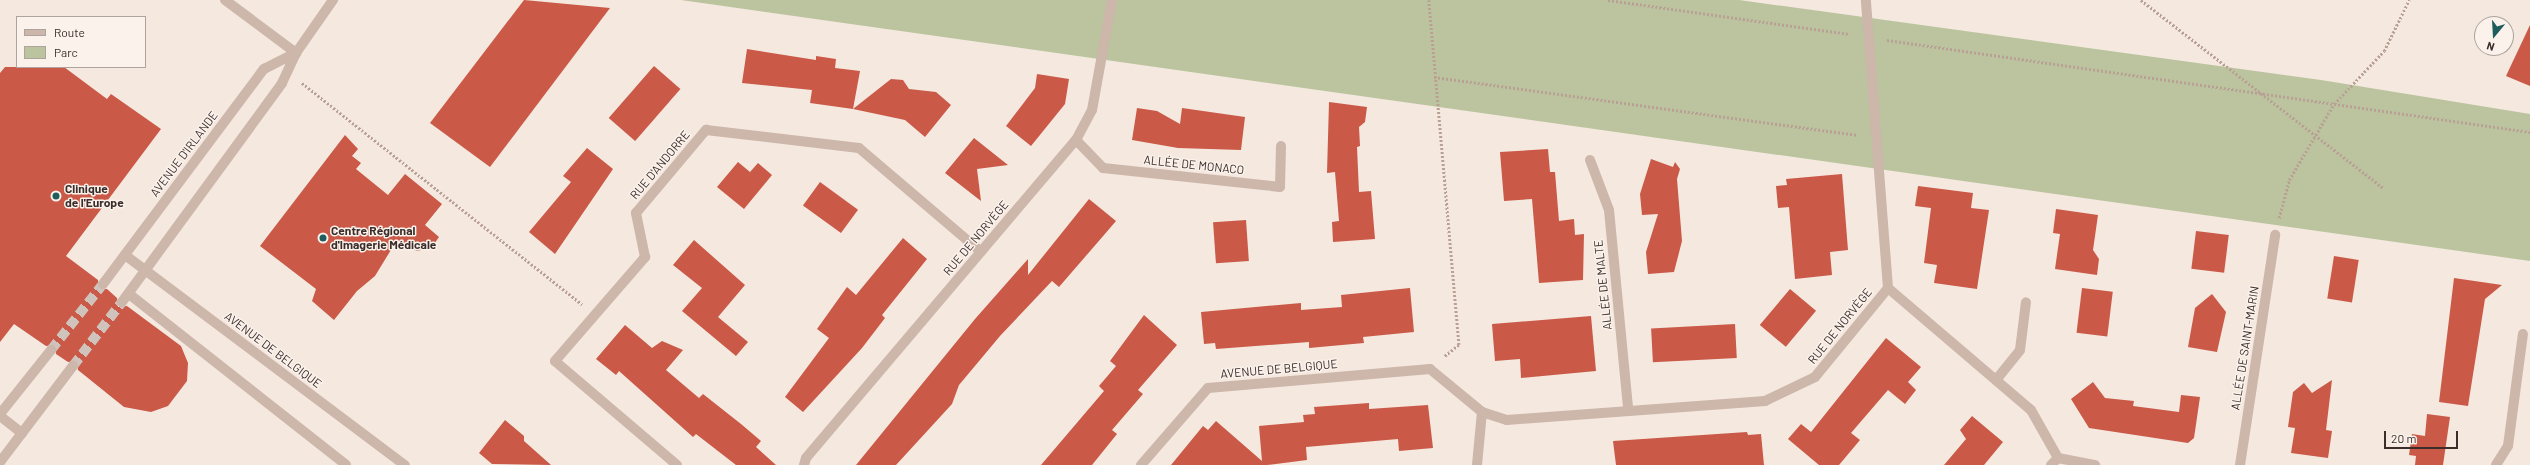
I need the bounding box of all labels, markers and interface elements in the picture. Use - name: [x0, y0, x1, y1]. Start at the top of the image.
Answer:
- legend: [16, 16, 146, 68]
- north arrow: [2474, 16, 2514, 56]
- text: Route: [54, 25, 85, 39]
- text: N: [2485, 40, 2496, 54]
- text: Parc: [54, 45, 78, 59]
- street label: AVENUE D'IRLANDE: [147, 109, 221, 199]
- street label: RUE D'ANDORRE: [627, 128, 693, 202]
- street label: ALLÉE DE MONACO: [1143, 153, 1245, 177]
- place label: Clinique de l'Europe: [65, 182, 124, 210]
- marker: Clinique de l'Europe: [50, 190, 62, 202]
- street label: RUE DE NORVÈGE: [940, 198, 1012, 278]
- place label: Centre Régional d'Imagerie Médicale: [331, 224, 436, 252]
- marker: Centre Régional d'Imagerie Médicale: [318, 233, 328, 243]
- street label: ALLÉE DE MALTE: [1591, 239, 1615, 331]
- street label: RUE DE NORVÈGE: [1805, 285, 1875, 367]
- street label: ALLÉE DE SAINT-MARIN: [2228, 285, 2262, 411]
- street label: AVENUE DE BELGIQUE: [222, 309, 324, 391]
- street label: AVENUE DE BELGIQUE: [1220, 357, 1338, 381]
- scale bar: [2386, 423, 2460, 449]
- text: 20 m: [2391, 431, 2417, 445]

